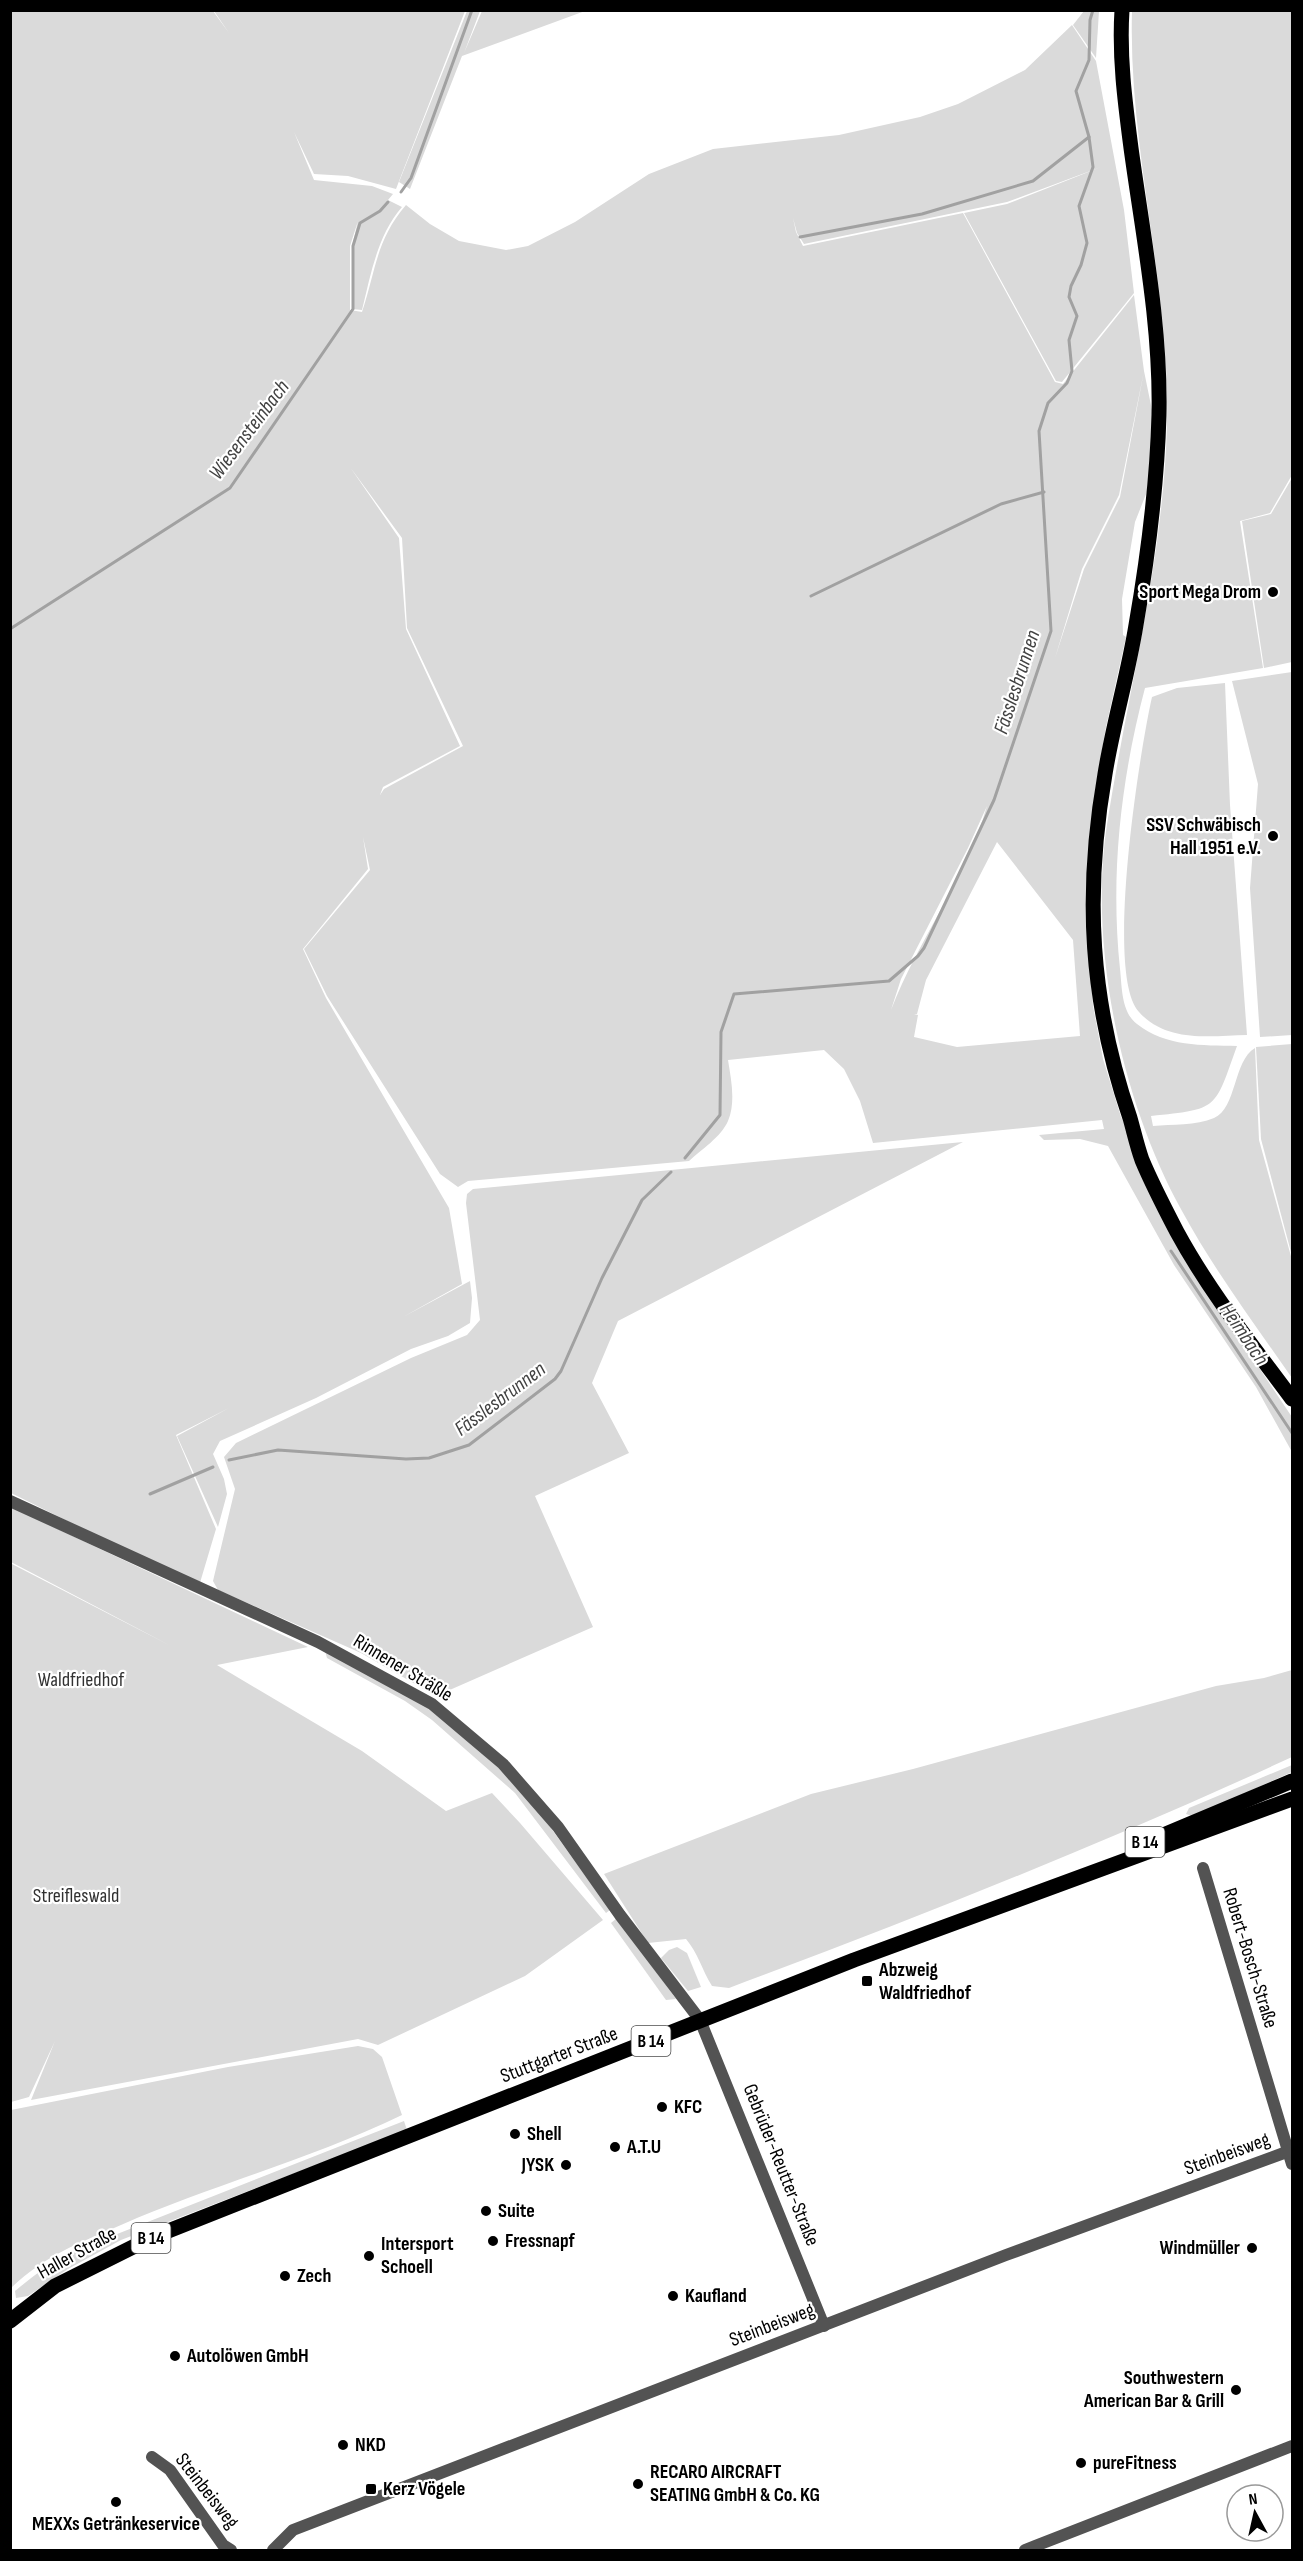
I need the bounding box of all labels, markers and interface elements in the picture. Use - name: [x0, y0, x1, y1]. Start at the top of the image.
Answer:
- water label: Wiesensteinbach: [203, 375, 295, 485]
- place label: Sport Mega Drom: [1139, 580, 1261, 604]
- marker: Sport Mega Drom: [1266, 585, 1280, 599]
- water label: Fässlesbrunnen: [988, 627, 1046, 737]
- place label: SSV Schwäbisch Hall 1951 e.V.: [1146, 813, 1261, 860]
- marker: SSV Schwäbisch Hall 1951 e.V.: [1266, 829, 1280, 843]
- water label: Heimbach: [1214, 1298, 1274, 1370]
- water label: Fässlesbrunnen: [450, 1357, 551, 1441]
- street label: Rinnener Sträßle: [349, 1629, 457, 1707]
- park label: Waldfriedhof: [38, 1668, 124, 1692]
- road number: B 14: [1126, 1827, 1164, 1857]
- park label: Streifleswald: [33, 1884, 119, 1908]
- street label: Robert-Bosch-Straße: [1217, 1885, 1283, 2031]
- place label: Abzweig Waldfriedhof: [878, 1958, 972, 2005]
- marker: Abzweig Waldfriedhof: [860, 1974, 874, 1988]
- street label: Stuttgarter Straße: [497, 2022, 621, 2088]
- road number: B 14: [632, 2026, 670, 2056]
- street label: Gebrüder-Reutter-Straße: [738, 2081, 824, 2249]
- place label: KFC: [674, 2095, 702, 2119]
- marker: KFC: [655, 2100, 669, 2114]
- place label: Shell: [527, 2122, 562, 2146]
- marker: Shell: [508, 2127, 522, 2141]
- street label: Steinbeisweg: [1181, 2127, 1273, 2181]
- place label: A.T.U: [626, 2135, 661, 2159]
- marker: A.T.U: [608, 2140, 622, 2154]
- place label: JYSK: [521, 2153, 554, 2177]
- marker: JYSK: [559, 2158, 573, 2172]
- place label: Suite: [498, 2199, 535, 2223]
- marker: Suite: [479, 2204, 493, 2218]
- street label: Haller Straße: [33, 2222, 121, 2284]
- road number: B 14: [132, 2223, 170, 2253]
- place label: Fressnapf: [505, 2229, 576, 2253]
- place label: Intersport Schoell: [381, 2232, 454, 2279]
- marker: Fressnapf: [486, 2234, 500, 2248]
- place label: Windmüller: [1159, 2236, 1240, 2260]
- marker: Windmüller: [1245, 2241, 1259, 2255]
- marker: Intersport Schoell: [362, 2249, 376, 2263]
- place label: Zech: [297, 2264, 331, 2288]
- marker: Zech: [278, 2269, 292, 2283]
- place label: Kaufland: [685, 2284, 747, 2308]
- marker: Kaufland: [666, 2289, 680, 2303]
- street label: Steinbeisweg: [726, 2298, 818, 2352]
- place label: Autolöwen GmbH: [186, 2344, 309, 2368]
- marker: Autolöwen GmbH: [168, 2349, 182, 2363]
- place label: Southwestern American Bar & Grill: [1083, 2366, 1224, 2413]
- marker: Southwestern American Bar & Grill: [1229, 2383, 1243, 2397]
- place label: NKD: [355, 2433, 386, 2457]
- marker: NKD: [336, 2438, 350, 2452]
- street label: Steinbeisweg: [170, 2448, 244, 2534]
- place label: pureFitness: [1093, 2451, 1177, 2475]
- marker: pureFitness: [1074, 2456, 1088, 2470]
- place label: RECARO AIRCRAFT SEATING GmbH & Co. KG: [650, 2460, 820, 2507]
- place label: Kerz Vögele: [383, 2477, 465, 2501]
- marker: RECARO AIRCRAFT SEATING GmbH & Co. KG: [631, 2477, 645, 2491]
- marker: Kerz Vögele: [364, 2482, 378, 2496]
- north arrow: [1225, 2483, 1285, 2543]
- text: N: [1248, 2490, 1259, 2510]
- marker: MEXXs Getränkeservice: [109, 2495, 123, 2509]
- place label: MEXXs Getränkeservice: [32, 2512, 200, 2536]

